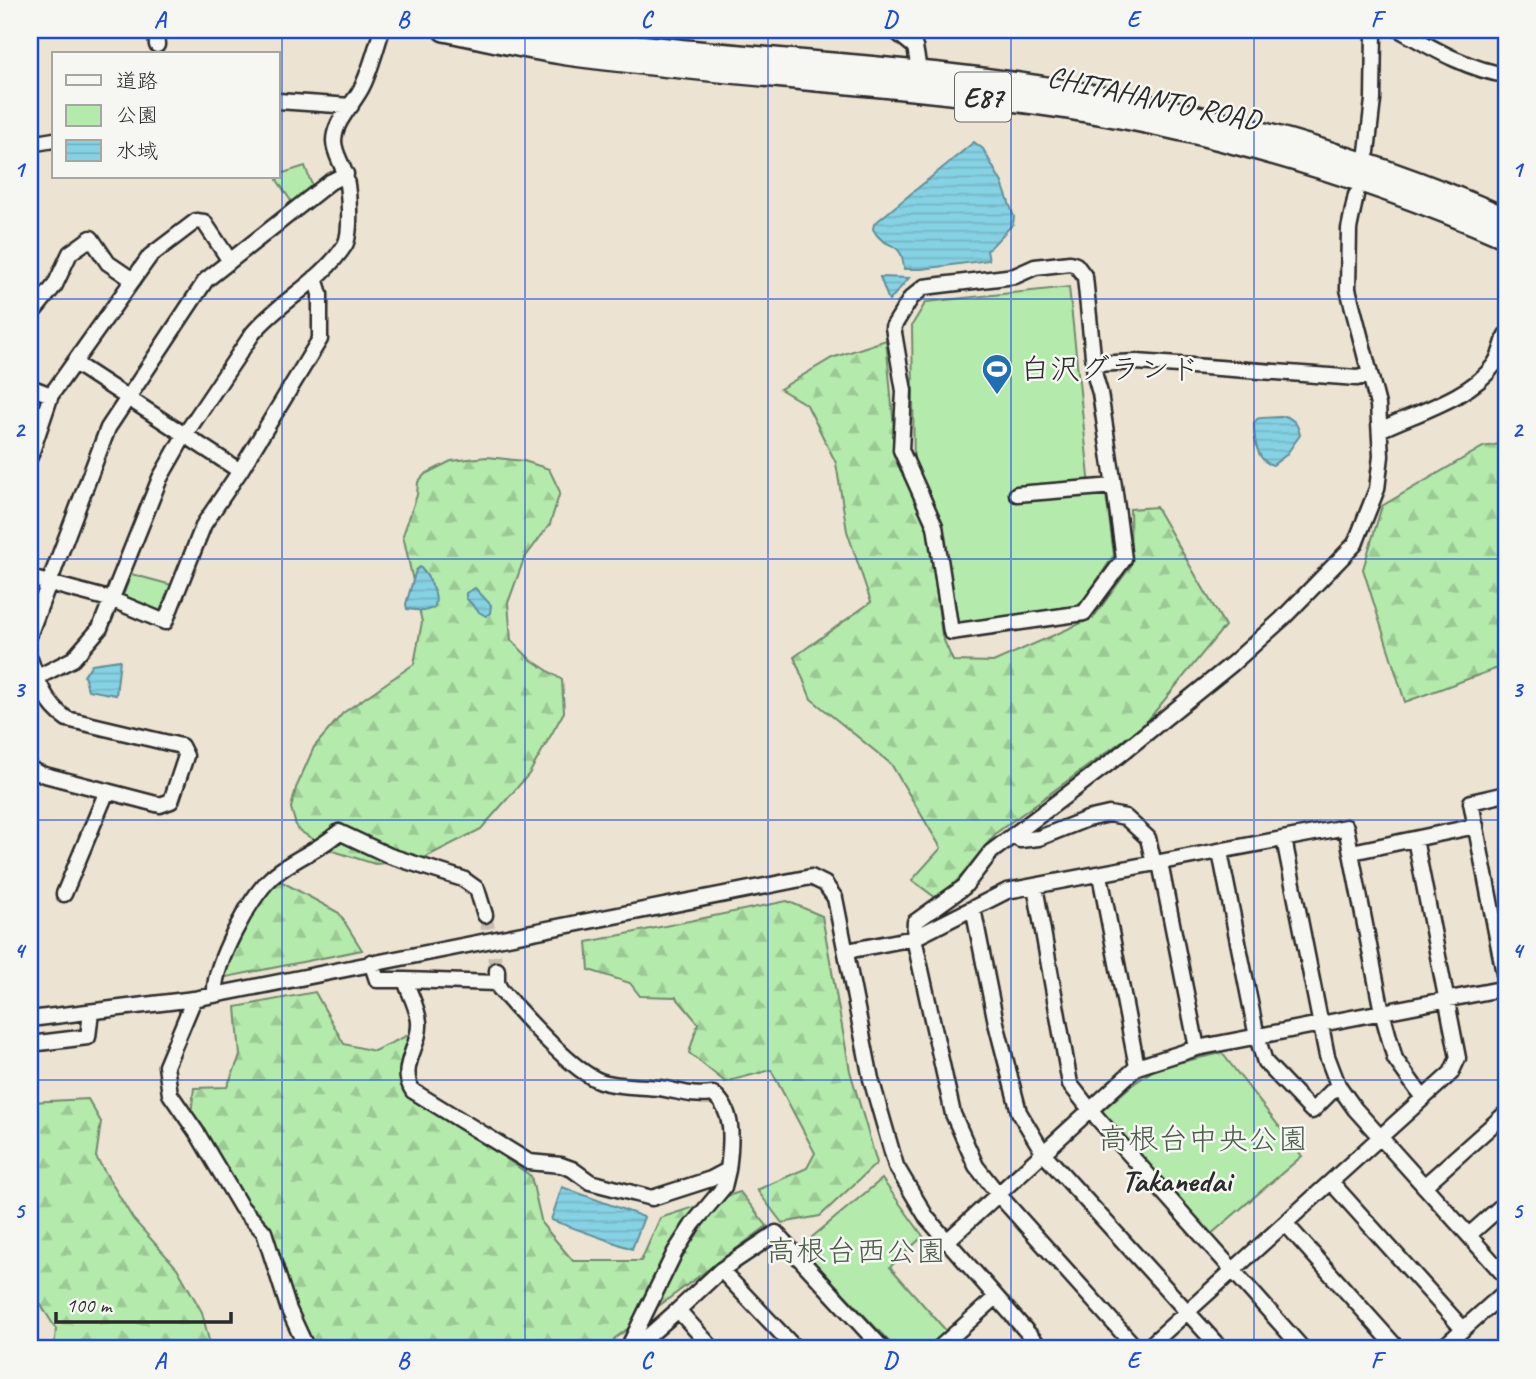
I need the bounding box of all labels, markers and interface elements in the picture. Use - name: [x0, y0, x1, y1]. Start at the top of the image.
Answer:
- text: A: [154, 5, 168, 34]
- text: B: [397, 5, 411, 34]
- text: C: [641, 5, 655, 34]
- text: D: [883, 5, 899, 34]
- text: E: [1127, 5, 1143, 34]
- text: F: [1371, 5, 1387, 34]
- legend: [52, 52, 280, 178]
- street label: CHITAHANTO ROAD: [1044, 57, 1267, 140]
- text: 道路: [116, 68, 158, 94]
- road number: E87: [955, 72, 1011, 122]
- text: 公園: [116, 102, 158, 128]
- text: 水域: [116, 138, 158, 164]
- text: 1: [14, 155, 27, 184]
- text: 1: [1512, 155, 1525, 184]
- place label: 白沢グランド: [1020, 350, 1200, 388]
- sports icon: 白沢グランド: [980, 352, 1014, 396]
- text: 2: [14, 415, 27, 444]
- text: 2: [1512, 415, 1525, 444]
- text: 3: [14, 675, 27, 704]
- text: 3: [1512, 675, 1525, 704]
- text: 4: [14, 936, 27, 965]
- text: 4: [1512, 936, 1525, 965]
- park label: 高根台中央公園: [1098, 1120, 1308, 1158]
- district label: Takanedai: [1121, 1160, 1235, 1201]
- text: 5: [14, 1196, 26, 1225]
- text: 5: [1512, 1196, 1524, 1225]
- park label: 高根台西公園: [766, 1232, 946, 1270]
- scale bar: [56, 1281, 231, 1325]
- text: 100 m: [66, 1292, 113, 1318]
- text: A: [154, 1346, 168, 1375]
- text: B: [397, 1346, 411, 1375]
- text: C: [641, 1346, 655, 1375]
- text: D: [883, 1346, 899, 1375]
- text: E: [1127, 1346, 1143, 1375]
- text: F: [1371, 1346, 1387, 1375]

